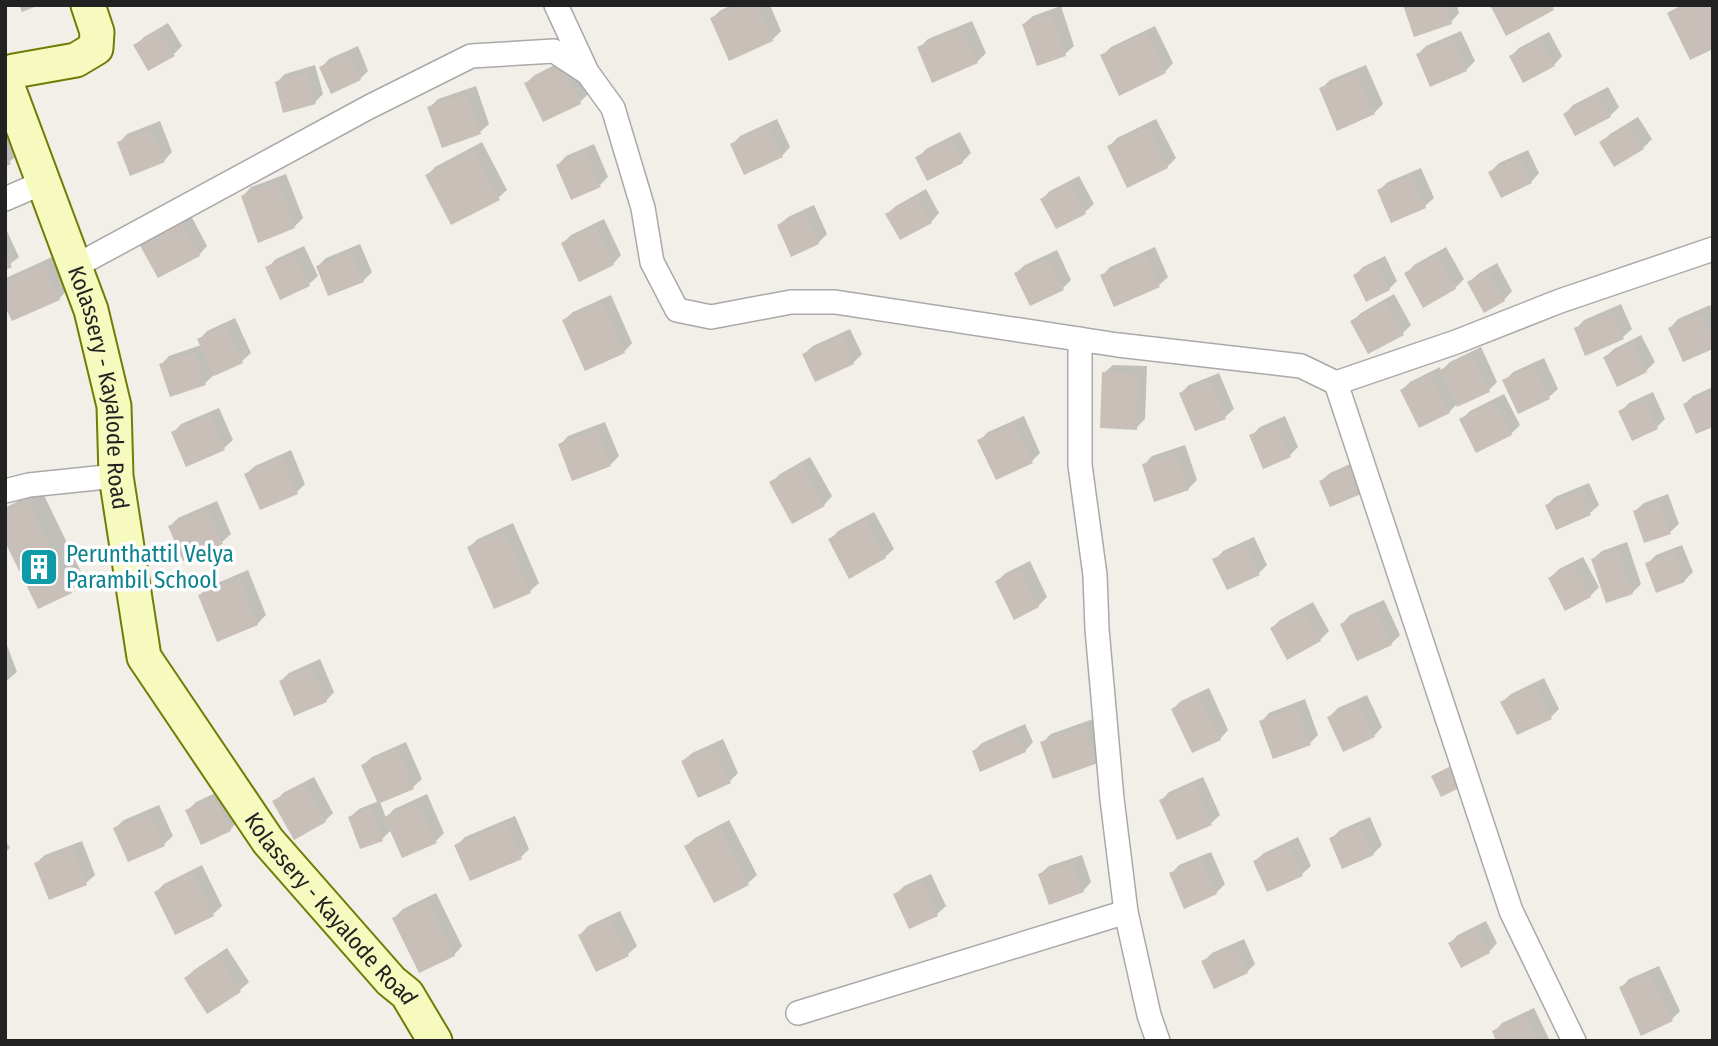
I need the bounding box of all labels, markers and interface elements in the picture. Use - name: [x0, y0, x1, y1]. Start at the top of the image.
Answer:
- street label: Kolassery - Kayalode Road: [62, 262, 135, 511]
- place label: Perunthattil Velya Parambil School: [66, 540, 234, 594]
- building icon: Perunthattil Velya Parambil School: [18, 546, 60, 588]
- street label: Kolassery - Kayalode Road: [239, 807, 424, 1009]

